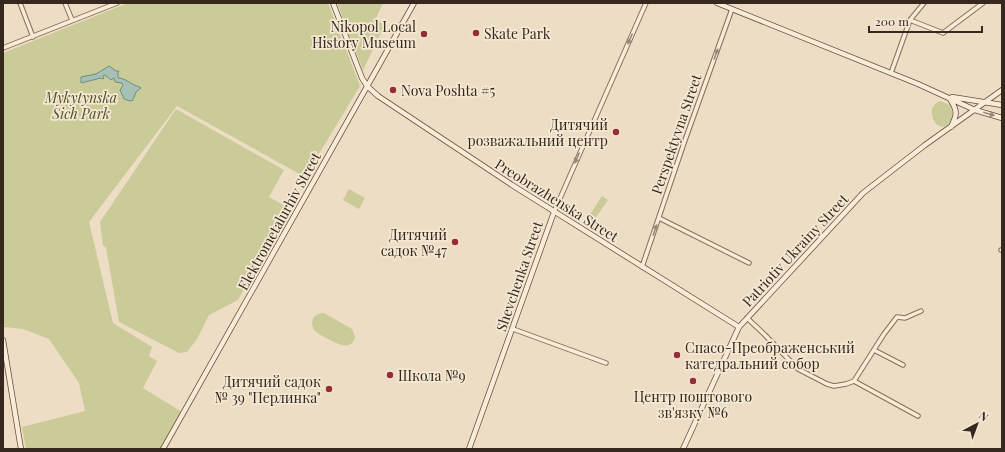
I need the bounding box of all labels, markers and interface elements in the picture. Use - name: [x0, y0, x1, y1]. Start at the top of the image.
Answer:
- scale bar: [869, 8, 982, 34]
- text: 200 m: [875, 13, 909, 29]
- place label: Nikopol Local History Museum: [312, 17, 417, 52]
- place label: Skate Park: [484, 24, 551, 43]
- marker: Skate Park: [471, 28, 481, 38]
- marker: Nikopol Local History Museum: [419, 29, 429, 39]
- one-way arrow: [627, 33, 633, 44]
- one-way arrow: [714, 48, 720, 60]
- street label: Perspektyvna Street: [647, 71, 706, 196]
- place label: Nova Poshta #5: [401, 81, 496, 100]
- marker: Nova Poshta #5: [388, 85, 398, 95]
- park label: Mykytynska Sich Park: [44, 88, 117, 123]
- one-way arrow: [983, 111, 995, 117]
- place label: Дитячий розважальний центр: [468, 115, 608, 150]
- marker: Дитячий розважальний центр: [611, 127, 621, 137]
- street label: Elektrometalurhiv Street: [233, 148, 325, 293]
- one-way arrow: [574, 152, 580, 164]
- street label: Preobrazhenska Street: [492, 154, 623, 246]
- street label: Patriotiv Ukrainy Street: [738, 189, 853, 310]
- street label: Shevchenka Street: [491, 217, 547, 334]
- one-way arrow: [652, 223, 658, 235]
- place label: Дитячий садок №47: [381, 225, 447, 260]
- marker: Дитячий садок №47: [450, 237, 460, 247]
- place label: Спасо-Преображенський катедральний собор: [685, 338, 855, 373]
- marker: Спасо-Преображенський катедральний собор: [672, 350, 682, 360]
- place label: Школа №9: [398, 366, 466, 385]
- marker: Школа №9: [385, 370, 395, 380]
- place label: Дитячий садок № 39 "Перлинка": [215, 372, 321, 407]
- marker: Центр поштового зв'язку №6: [688, 376, 698, 386]
- marker: Дитячий садок № 39 "Перлинка": [324, 384, 334, 394]
- place label: Центр поштового зв'язку №6: [634, 387, 753, 422]
- north arrow: [957, 404, 997, 444]
- text: N: [976, 408, 992, 424]

